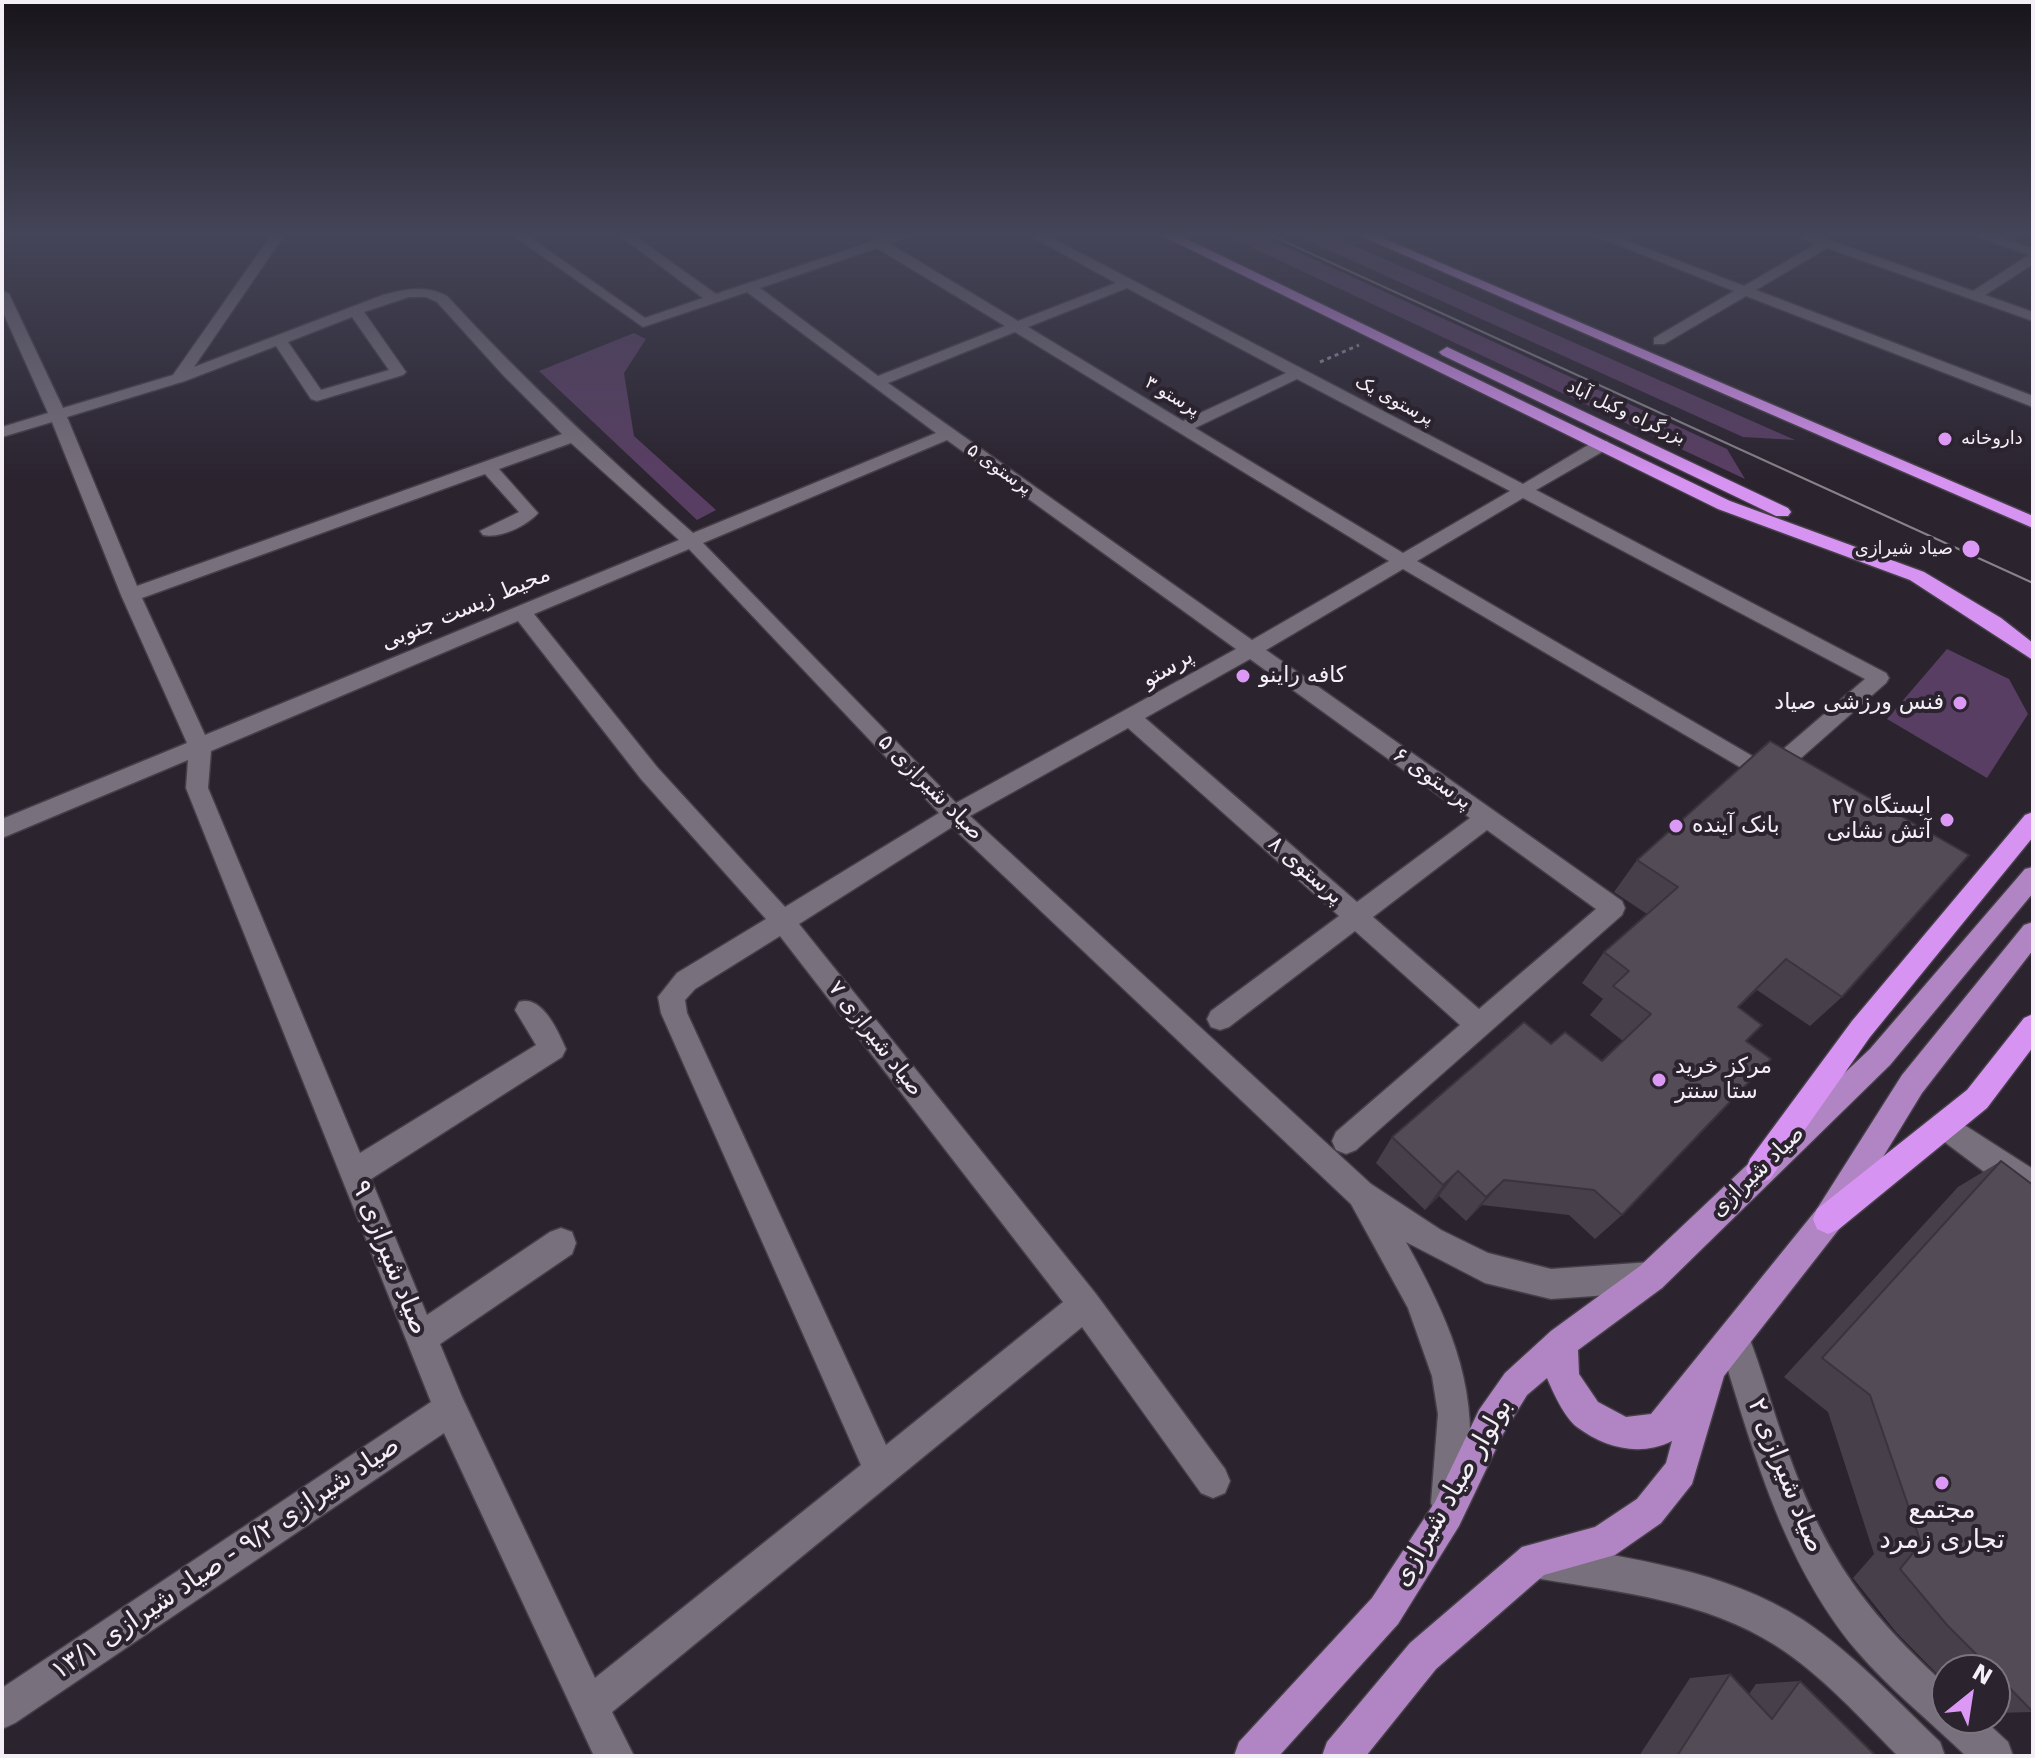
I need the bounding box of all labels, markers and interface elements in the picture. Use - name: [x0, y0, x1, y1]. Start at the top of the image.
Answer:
- street label: پرستوی یک: [1351, 371, 1437, 431]
- street label: پرستو ۳: [1141, 372, 1203, 422]
- street label: بزرگراه وکیل آباد: [1564, 376, 1688, 450]
- place label: داروخانه: [1961, 428, 2023, 450]
- marker: داروخانه: [1936, 430, 1954, 448]
- street label: پرستوی ۵: [962, 440, 1036, 500]
- place label: صیاد شیرازی: [1855, 538, 1953, 560]
- marker: صیاد شیرازی: [1960, 538, 1982, 560]
- street label: محیط زیست جنوبی: [377, 561, 555, 657]
- street label: پرستو: [1138, 644, 1198, 694]
- place label: کافه راینو: [1259, 663, 1346, 689]
- marker: کافه راینو: [1234, 667, 1252, 685]
- place label: فنس ورزشی صیاد: [1774, 690, 1944, 716]
- marker: فنس ورزشی صیاد: [1951, 694, 1969, 712]
- street label: صیاد شیرازی ۵: [872, 730, 988, 846]
- street label: پرستوی ۶: [1387, 742, 1477, 816]
- place label: ایستگاه ۲۷ آتش نشانی: [1827, 794, 1931, 846]
- marker: ایستگاه ۲۷ آتش نشانی: [1938, 811, 1956, 829]
- place label: بانک آینده: [1692, 813, 1780, 839]
- marker: بانک آینده: [1667, 817, 1685, 835]
- street label: پرستوی ۸: [1262, 831, 1348, 911]
- street label: صیاد شیرازی ۷: [822, 976, 928, 1102]
- place label: مرکز خرید ستا سنتر: [1675, 1054, 1772, 1106]
- marker: مرکز خرید ستا سنتر: [1650, 1071, 1668, 1089]
- street label: صیاد شیرازی: [1706, 1121, 1810, 1223]
- street label: صیاد شیرازی ۹: [344, 1176, 434, 1340]
- street label: بولوار صیاد شیرازی: [1387, 1393, 1519, 1593]
- street label: صیاد شیرازی ۲: [1740, 1394, 1830, 1558]
- street label: صیاد شیرازی ۹/۲ - صیاد شیرازی ۱۳/۱: [46, 1430, 406, 1688]
- marker: مجتمع تجاری زمرد: [1933, 1474, 1951, 1492]
- place label: مجتمع تجاری زمرد: [1879, 1495, 2005, 1556]
- north arrow: [1931, 1654, 2011, 1734]
- text: N: [1968, 1659, 1996, 1690]

